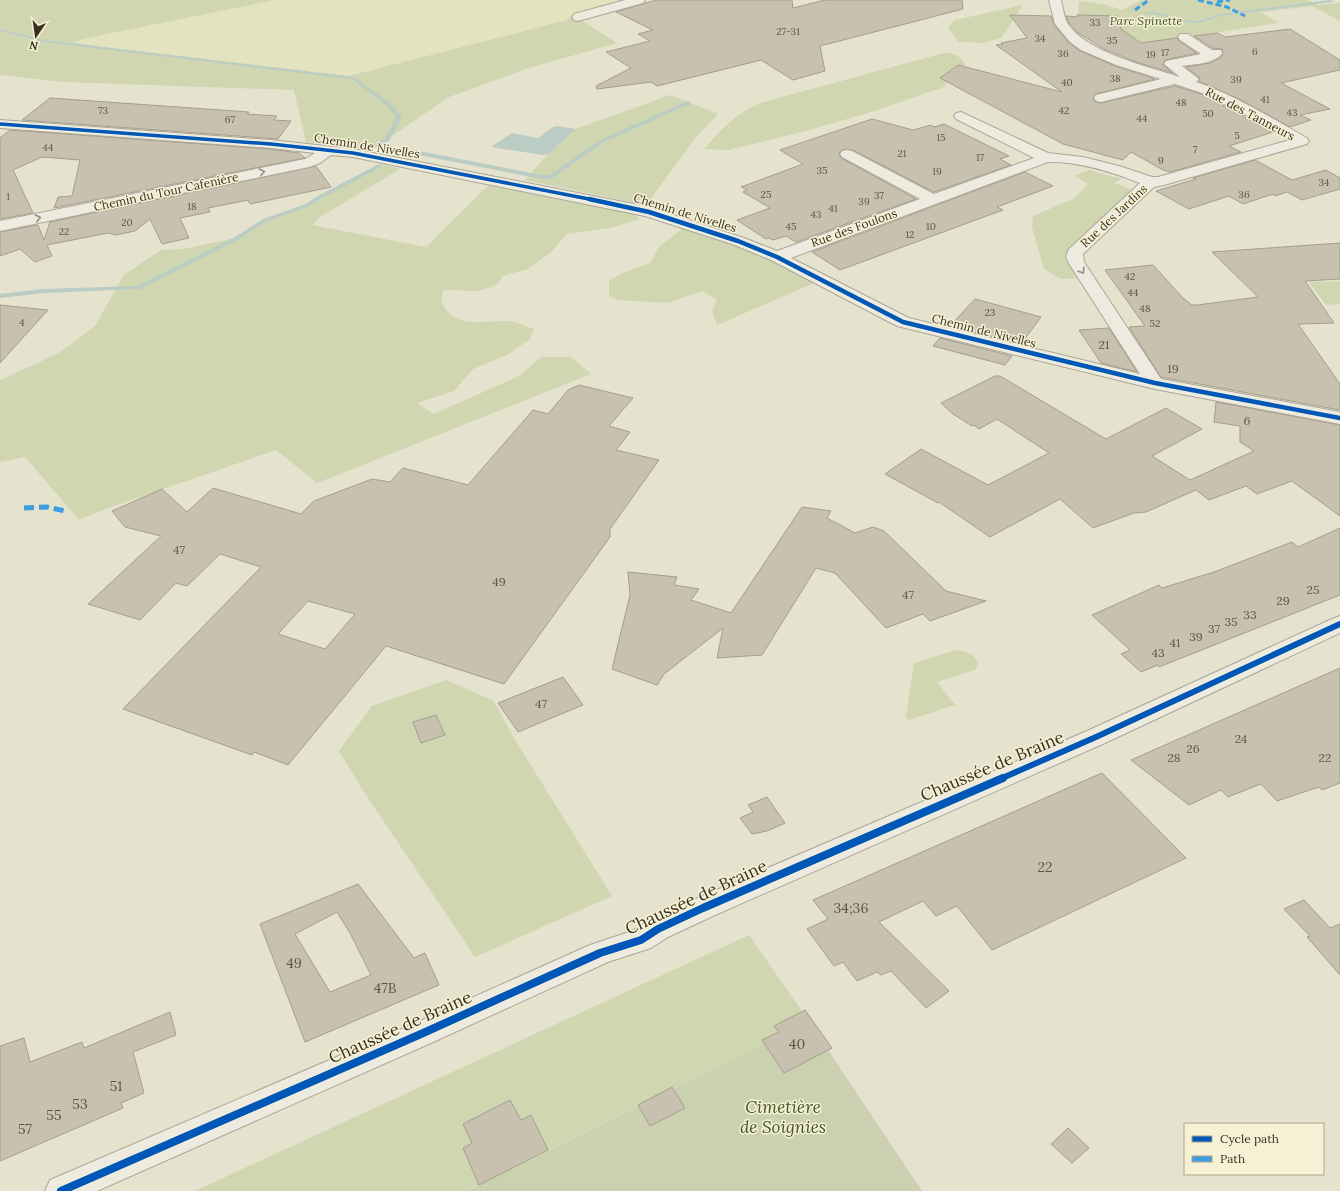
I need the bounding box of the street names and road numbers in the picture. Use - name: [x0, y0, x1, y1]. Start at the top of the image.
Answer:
- street label: Rue des Tanneurs: [1203, 84, 1298, 144]
- street label: Chemin de Nivelles: [313, 130, 422, 161]
- street label: Chemin du Tour Cafenière: [92, 169, 240, 214]
- street label: Rue des Jardins: [1077, 181, 1150, 250]
- street label: Chemin de Nivelles: [632, 190, 739, 235]
- street label: Rue des Foulons: [809, 205, 899, 250]
- street label: Chemin de Nivelles: [930, 310, 1038, 351]
- street label: Chaussée de Braine: [917, 726, 1067, 806]
- street label: Chaussée de Braine: [622, 854, 770, 940]
- street label: Chaussée de Braine: [325, 986, 475, 1068]

